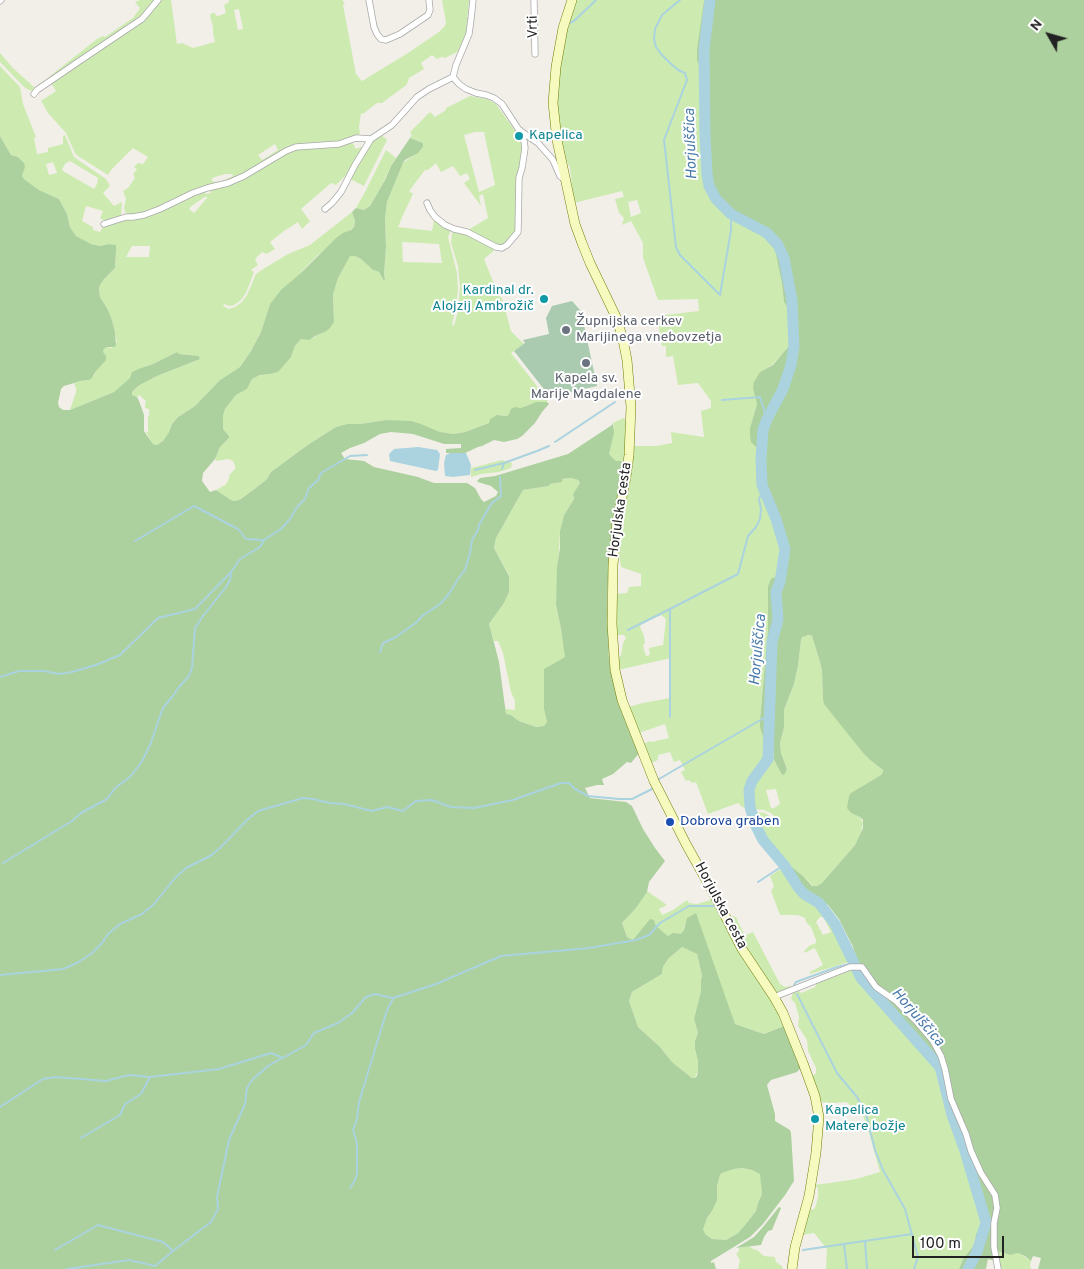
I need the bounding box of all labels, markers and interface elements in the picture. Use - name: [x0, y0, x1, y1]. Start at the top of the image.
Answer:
- north arrow: [1024, 10, 1074, 60]
- street label: Vrti: [525, 15, 543, 39]
- text: N: [1027, 16, 1047, 35]
- water label: Horjulščica: [682, 108, 702, 180]
- place label: Kapelica: [529, 128, 583, 144]
- marker: Kapelica: [513, 130, 525, 142]
- place label: Kardinal dr. Alojzij Ambrožič: [432, 283, 534, 316]
- marker: Kardinal dr. Alojzij Ambrožič: [538, 293, 550, 305]
- place label: Župnijska cerkev Marijinega vnebovzetja: [576, 314, 722, 347]
- marker: Župnijska cerkev Marijinega vnebovzetja: [560, 324, 572, 336]
- marker: Kapela sv. Marije Magdalene: [580, 357, 592, 369]
- place label: Kapela sv. Marije Magdalene: [531, 371, 641, 404]
- street label: Horjulska cesta: [606, 461, 636, 559]
- water label: Horjulščica: [747, 614, 771, 686]
- place label: Dobrova graben: [680, 814, 780, 830]
- marker: Dobrova graben: [664, 816, 676, 828]
- street label: Horjulska cesta: [690, 860, 750, 952]
- water label: Horjulščica: [887, 985, 947, 1051]
- place label: Kapelica Matere božje: [825, 1103, 906, 1136]
- marker: Kapelica Matere božje: [809, 1113, 821, 1125]
- scale bar: [914, 1226, 1006, 1258]
- text: 100 m: [920, 1235, 961, 1254]

